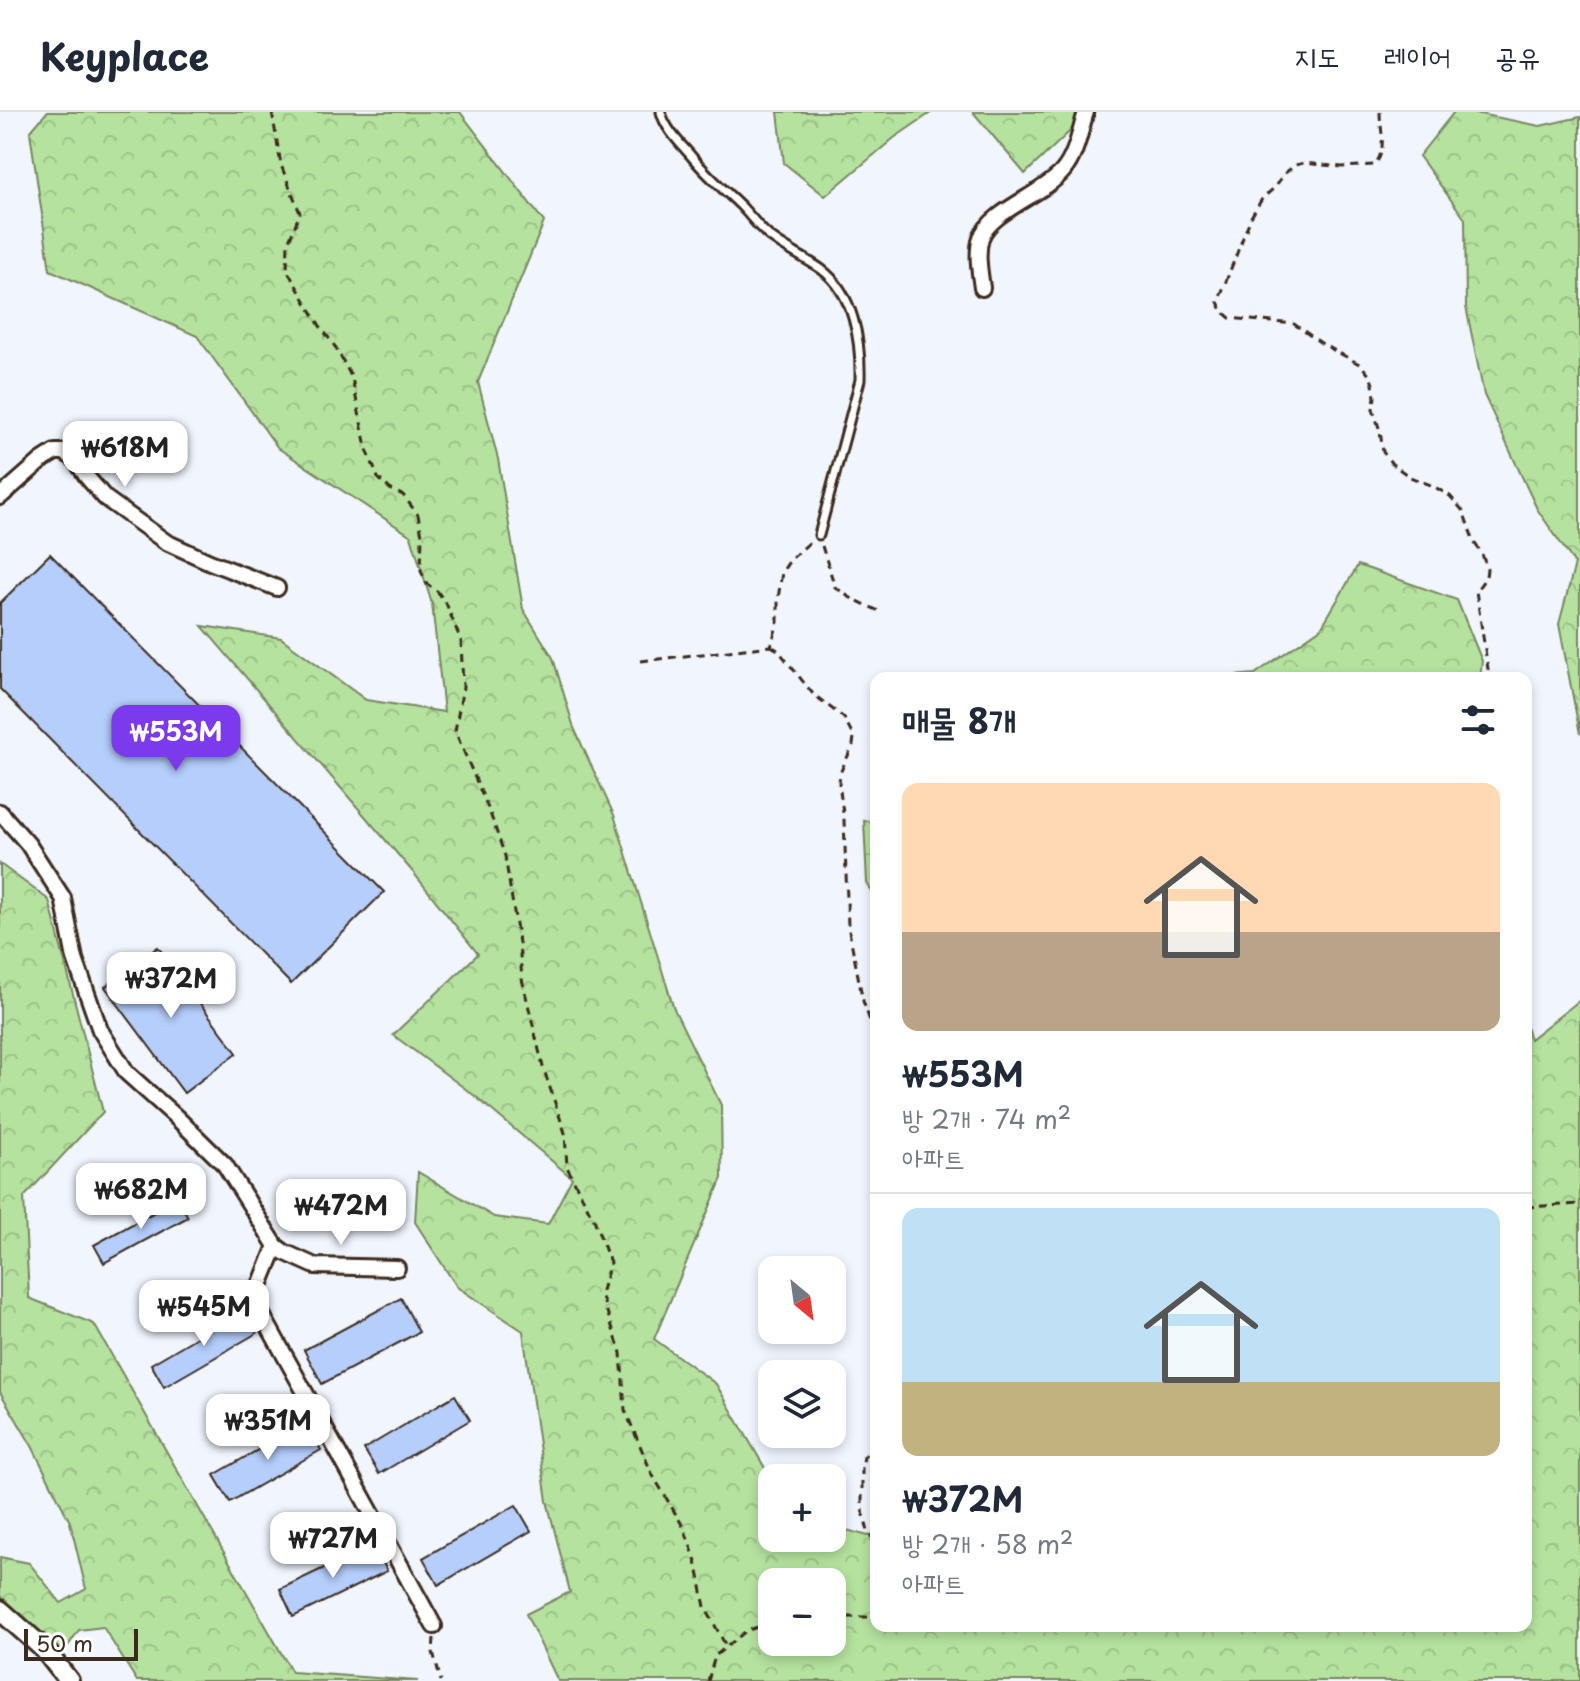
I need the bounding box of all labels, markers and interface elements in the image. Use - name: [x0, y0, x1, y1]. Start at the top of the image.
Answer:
- text: Keyplace: [40, 27, 209, 84]
- text: 지도: [1294, 34, 1339, 77]
- text: 레이어: [1383, 34, 1451, 77]
- text: 공유: [1495, 34, 1540, 77]
- pin: ₩618M: [69, 421, 181, 489]
- text: ₩618M: [81, 427, 169, 466]
- text: 매물 8개: [902, 694, 1016, 746]
- icon: filters: [1456, 698, 1500, 742]
- pin: ₩553M: [120, 705, 232, 773]
- text: ₩553M: [129, 711, 223, 750]
- icon: home: [1129, 835, 1273, 979]
- pin: ₩372M: [115, 952, 227, 1020]
- text: ₩372M: [125, 958, 217, 997]
- text: ₩553M: [902, 1047, 1024, 1099]
- text: 방 2개 · 74 m²: [902, 1099, 1071, 1138]
- text: 아파트: [902, 1138, 965, 1177]
- pin: ₩682M: [85, 1163, 197, 1231]
- text: ₩682M: [94, 1169, 188, 1208]
- pin: ₩472M: [285, 1179, 397, 1247]
- text: ₩472M: [294, 1185, 388, 1224]
- north arrow: [758, 1256, 846, 1344]
- map controls: [758, 1256, 846, 1656]
- icon: home: [1129, 1260, 1273, 1404]
- pin: ₩545M: [148, 1280, 260, 1348]
- text: ₩545M: [157, 1286, 251, 1325]
- button: layers: [758, 1360, 846, 1448]
- pin: ₩351M: [212, 1394, 324, 1462]
- text: ₩351M: [224, 1400, 312, 1439]
- button: +: [758, 1464, 846, 1552]
- text: ₩372M: [902, 1472, 1023, 1524]
- pin: ₩727M: [277, 1512, 389, 1580]
- text: ₩727M: [288, 1518, 378, 1557]
- text: 방 2개 · 58 m²: [902, 1524, 1073, 1563]
- text: 아파트: [902, 1563, 965, 1602]
- button: −: [758, 1568, 846, 1656]
- scale bar: [24, 1625, 138, 1661]
- text: 50 m: [36, 1626, 93, 1659]

